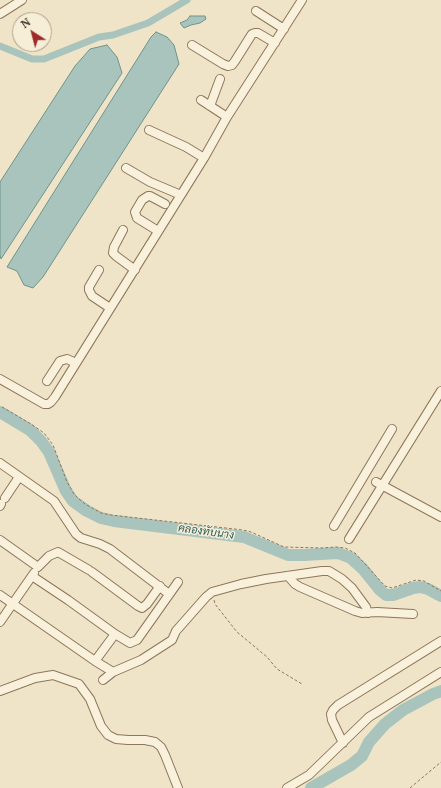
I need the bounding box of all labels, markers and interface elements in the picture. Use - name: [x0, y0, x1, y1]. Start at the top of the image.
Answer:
- north arrow: [12, 12, 52, 52]
- text: N: [17, 14, 33, 31]
- water label: คลองทับนาง: [177, 522, 235, 542]

